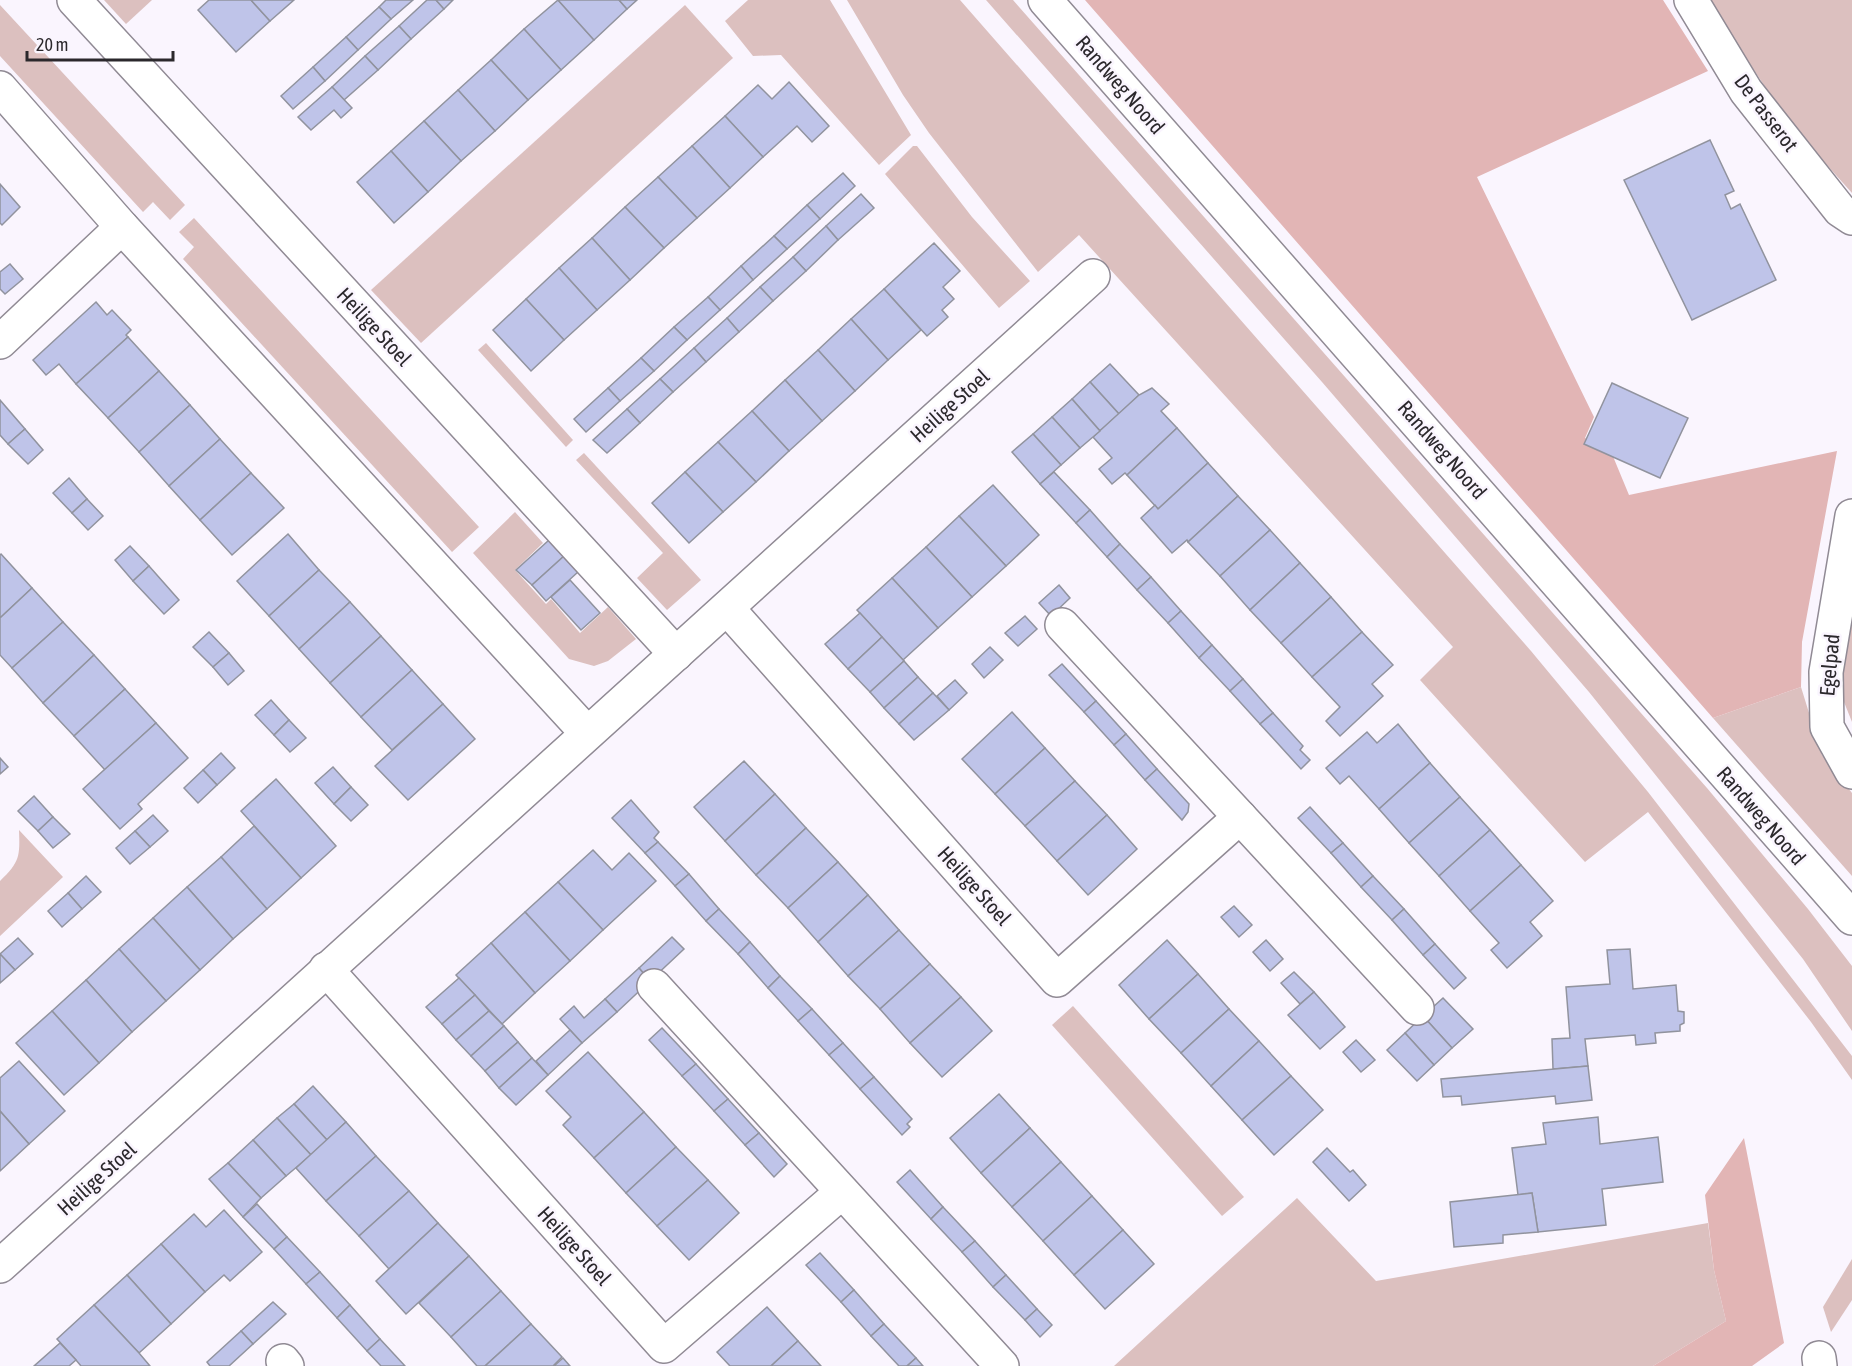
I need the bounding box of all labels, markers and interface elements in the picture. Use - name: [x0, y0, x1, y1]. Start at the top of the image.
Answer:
- scale bar: [27, 24, 172, 62]
- street label: Randweg Noord: [1072, 30, 1170, 138]
- text: 20 m: [36, 34, 68, 55]
- street label: De Passerot: [1730, 69, 1804, 156]
- street label: Heilige Stoel: [333, 282, 417, 371]
- street label: Heilige Stoel: [905, 363, 994, 447]
- street label: Randweg Noord: [1394, 395, 1492, 503]
- street label: Egelpad: [1814, 633, 1844, 697]
- street label: Randweg Noord: [1713, 761, 1811, 869]
- street label: Heilige Stoel: [933, 841, 1017, 930]
- street label: Heilige Stoel: [52, 1136, 141, 1220]
- street label: Heilige Stoel: [533, 1201, 617, 1290]

